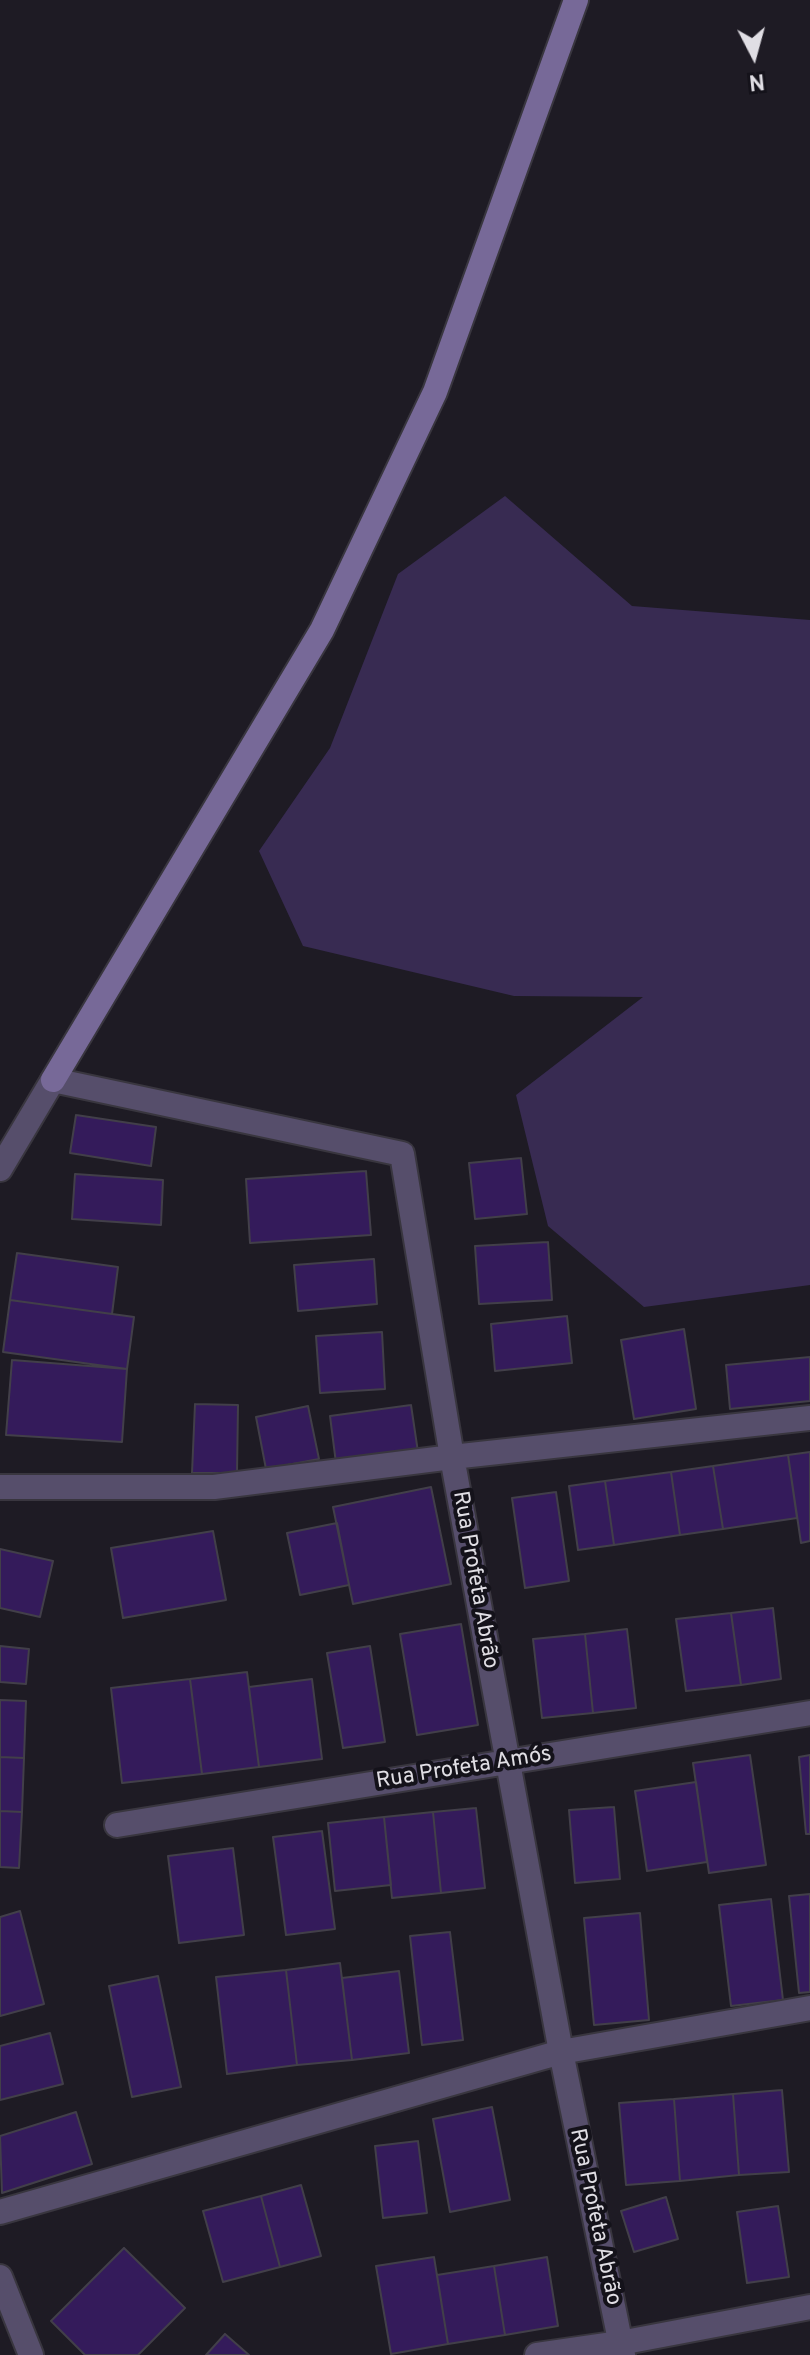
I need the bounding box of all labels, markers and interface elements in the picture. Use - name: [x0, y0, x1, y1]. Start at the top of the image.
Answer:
- north arrow: [714, 16, 794, 96]
- text: N: [747, 66, 766, 95]
- street label: Rua Profeta Abrão: [445, 1489, 503, 1671]
- street label: Rua Profeta Amós: [374, 1742, 554, 1796]
- street label: Rua Profeta Abrão: [562, 2126, 626, 2308]

